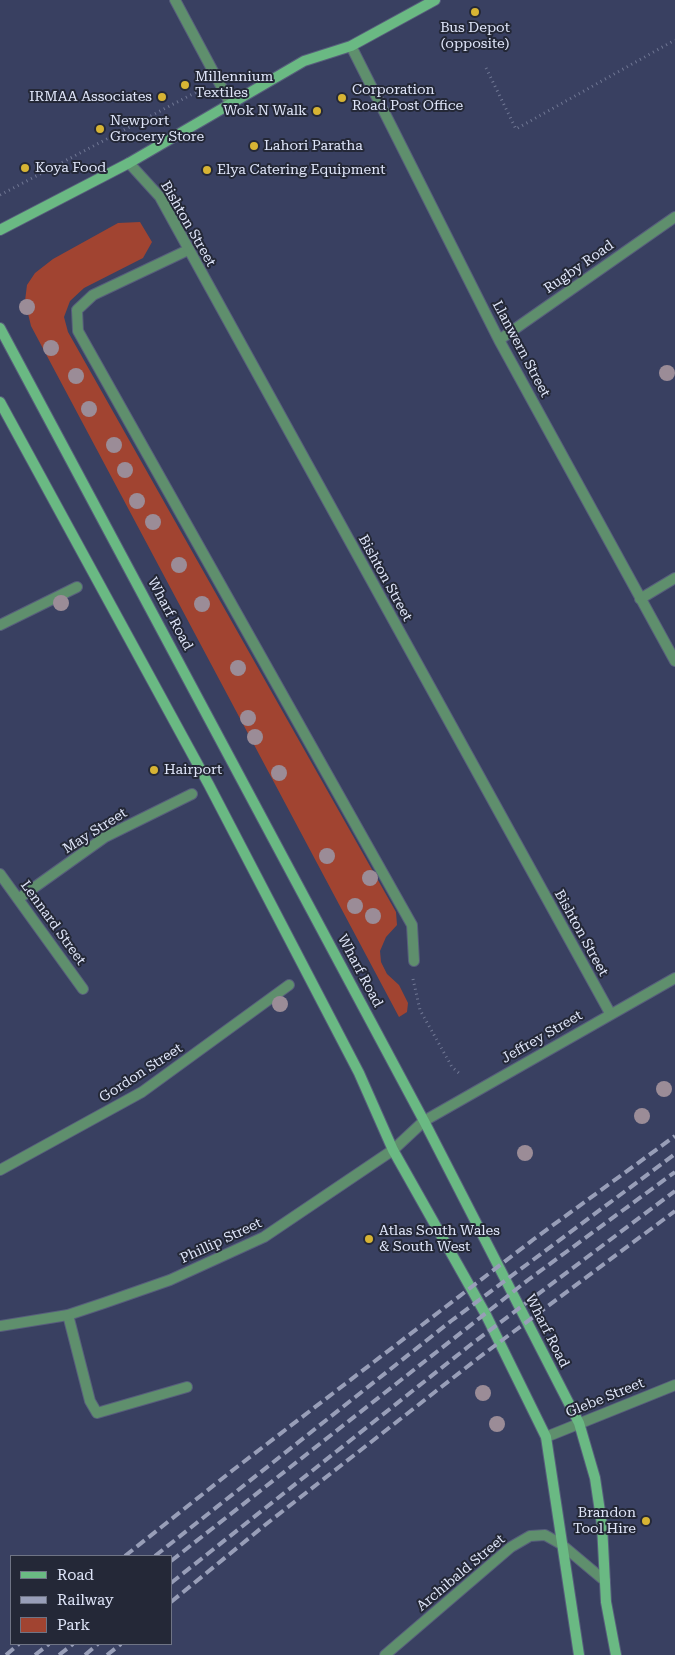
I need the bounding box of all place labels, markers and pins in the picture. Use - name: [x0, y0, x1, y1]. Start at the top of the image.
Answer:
- marker: Bus Depot (opposite): [469, 6, 481, 18]
- place label: Bus Depot (opposite): [440, 20, 510, 52]
- place label: Millennium Textiles: [195, 69, 273, 102]
- marker: Millennium Textiles: [179, 79, 191, 91]
- place label: Corporation Road Post Office: [352, 82, 463, 114]
- place label: IRMAA Associates: [29, 89, 152, 105]
- marker: IRMAA Associates: [156, 91, 168, 103]
- marker: Corporation Road Post Office: [336, 92, 348, 104]
- place label: Wok N Walk: [223, 103, 307, 119]
- marker: Wok N Walk: [311, 105, 323, 117]
- place label: Newport Grocery Store: [110, 113, 204, 146]
- marker: Newport Grocery Store: [94, 123, 106, 135]
- place label: Lahori Paratha: [264, 138, 363, 154]
- marker: Lahori Paratha: [248, 140, 260, 152]
- place label: Koya Food: [35, 160, 106, 176]
- marker: Koya Food: [19, 162, 31, 174]
- place label: Elya Catering Equipment: [217, 162, 385, 178]
- marker: Elya Catering Equipment: [201, 164, 213, 176]
- place label: Hairport: [164, 762, 222, 778]
- marker: Hairport: [148, 764, 160, 776]
- place label: Atlas South Wales & South West: [379, 1223, 500, 1256]
- marker: Atlas South Wales & South West: [363, 1233, 375, 1245]
- place label: Brandon Tool Hire: [573, 1505, 636, 1538]
- marker: Brandon Tool Hire: [640, 1515, 652, 1527]

